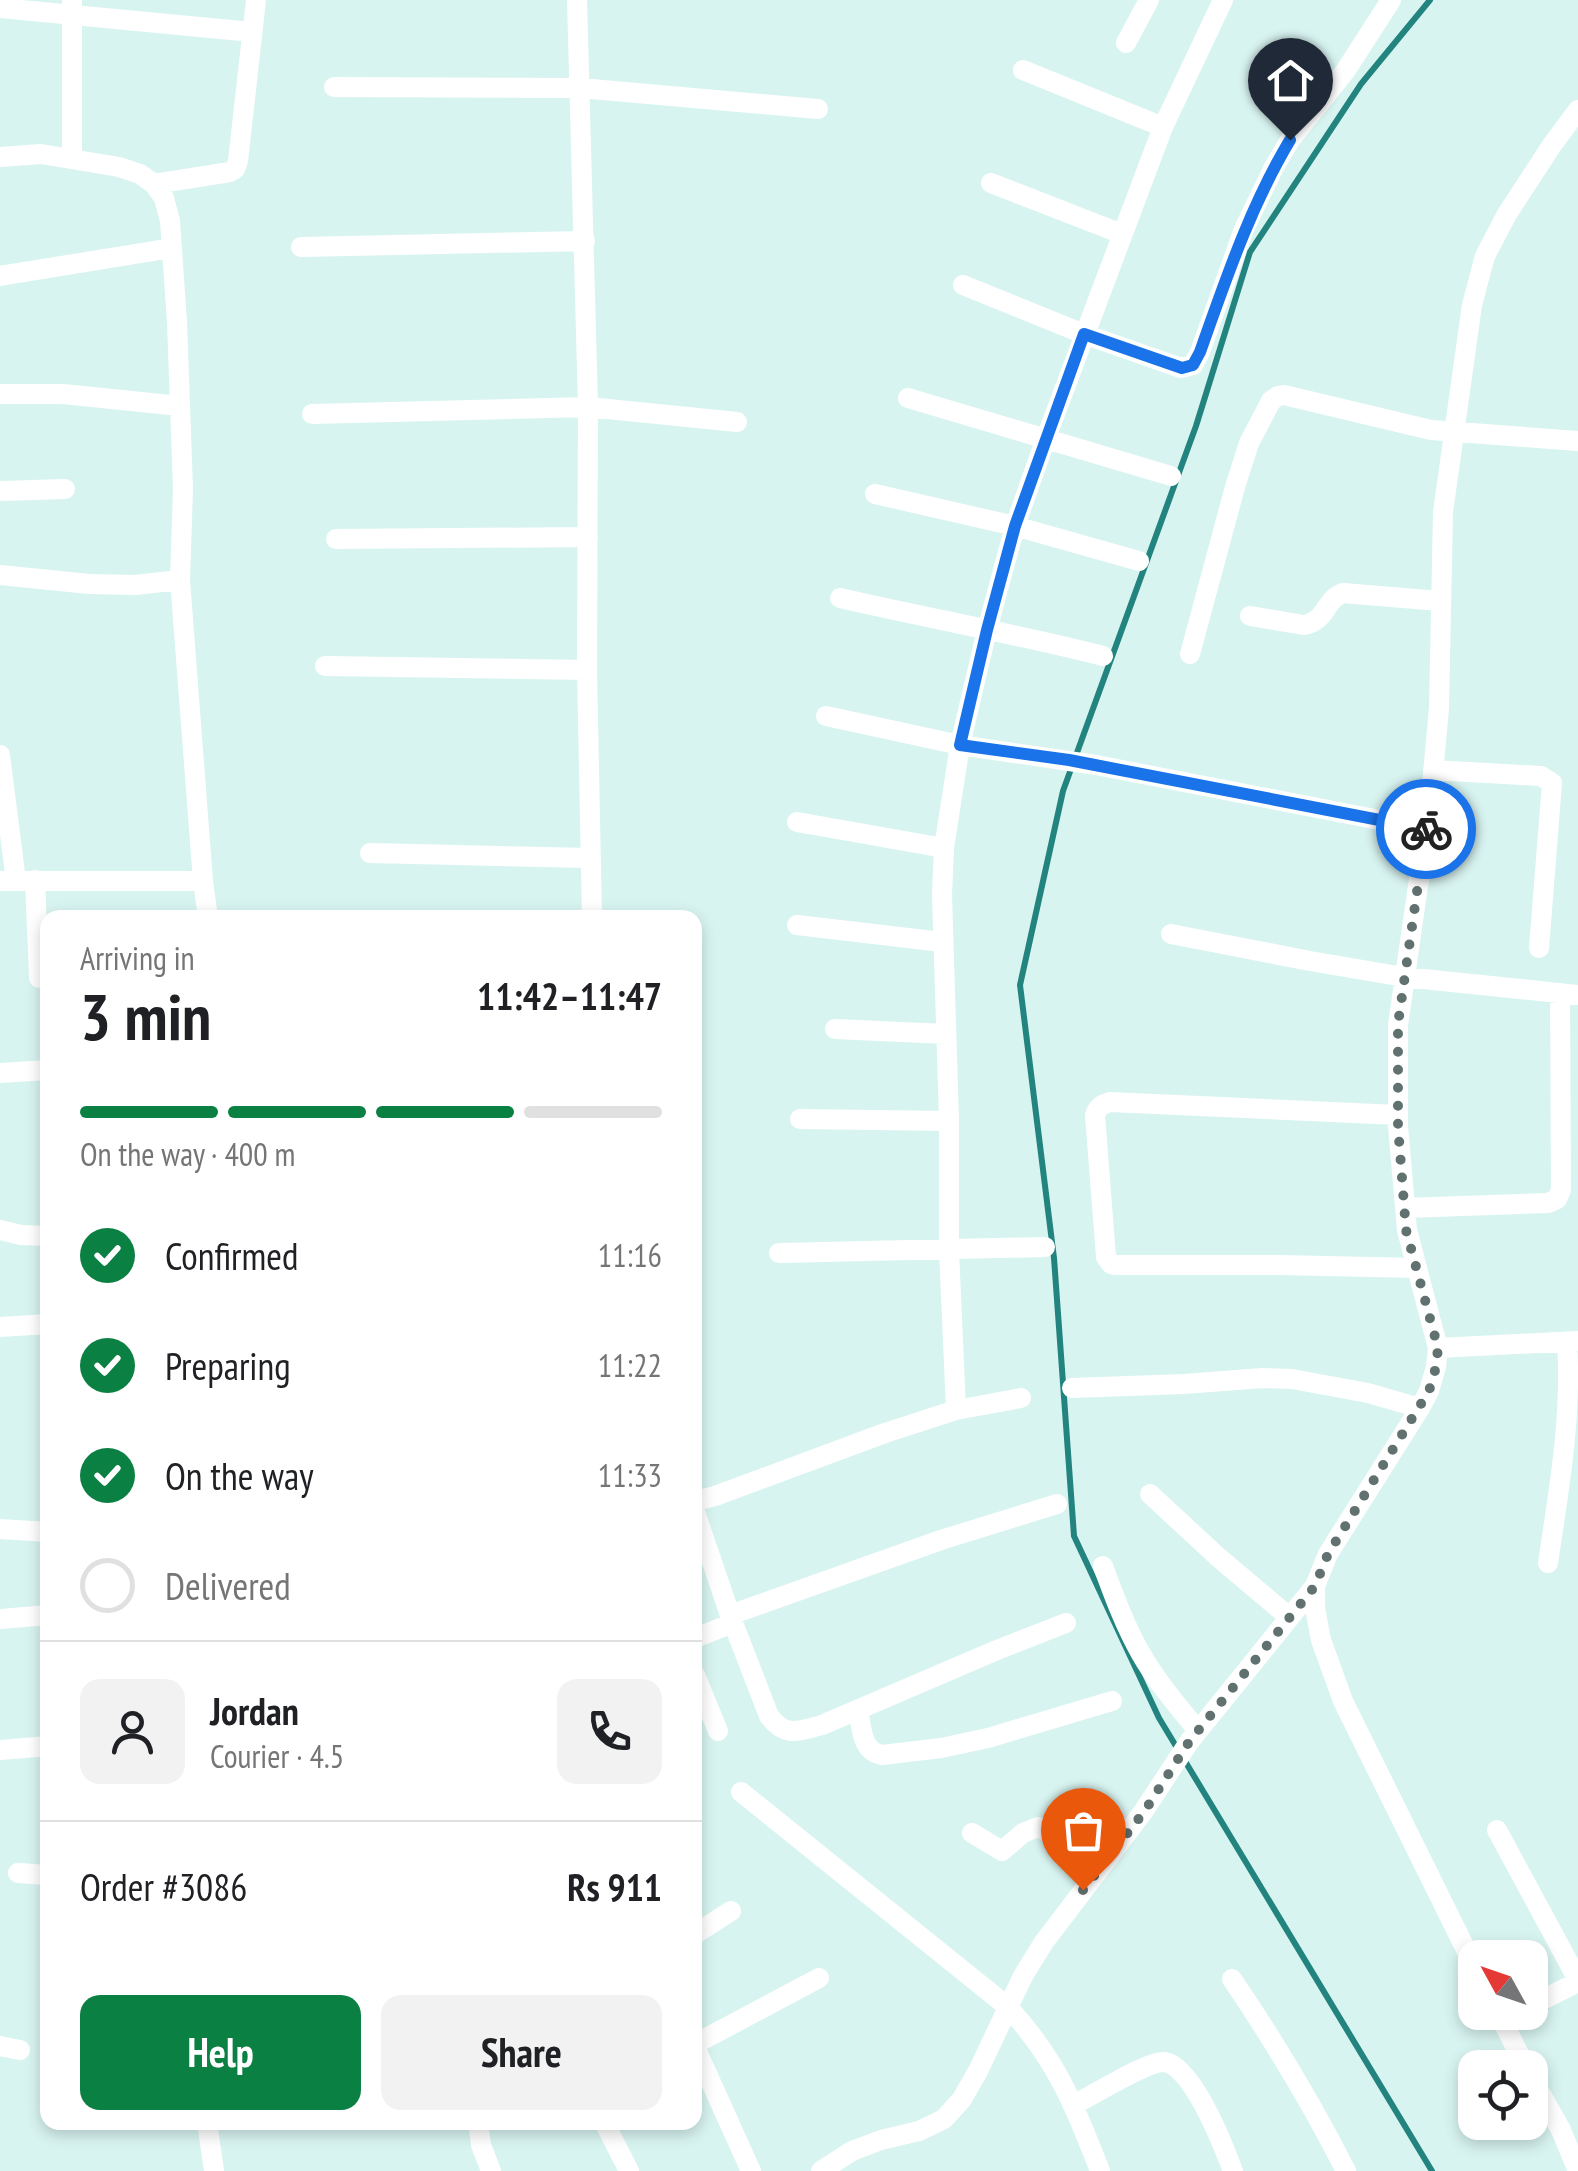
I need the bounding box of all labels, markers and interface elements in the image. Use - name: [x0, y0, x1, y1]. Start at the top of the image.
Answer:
- pin: [1248, 38, 1333, 141]
- icon: home: [1263, 53, 1318, 108]
- courier: [1376, 779, 1476, 879]
- icon: bike: [1399, 802, 1454, 857]
- text: Arriving in: [80, 937, 195, 979]
- text: 11:42–11:47: [477, 971, 662, 1020]
- text: 3 min: [80, 974, 211, 1058]
- text: On the way · 400 m: [80, 1133, 295, 1175]
- icon: check: [80, 1228, 135, 1283]
- text: Confirmed: [165, 1231, 298, 1280]
- text: 11:16: [598, 1234, 662, 1276]
- icon: check: [80, 1338, 135, 1393]
- text: Preparing: [165, 1341, 291, 1390]
- text: 11:22: [598, 1344, 662, 1386]
- icon: check: [80, 1448, 135, 1503]
- text: On the way: [165, 1451, 313, 1500]
- text: 11:33: [598, 1454, 662, 1496]
- text: Delivered: [165, 1561, 291, 1610]
- button: person: [80, 1679, 185, 1784]
- button: phone: [557, 1679, 662, 1784]
- text: Jordan: [210, 1686, 299, 1735]
- text: Courier · 4.5: [210, 1735, 344, 1777]
- pin: [1041, 1788, 1126, 1891]
- icon: bag: [1056, 1803, 1111, 1858]
- text: Order #3086: [80, 1862, 247, 1911]
- text: Rs 911: [567, 1862, 662, 1911]
- north arrow: [1458, 1940, 1548, 2030]
- map controls: [1458, 1940, 1548, 2140]
- button: Help: [80, 1995, 361, 2110]
- button: Share: [381, 1995, 662, 2110]
- button: locate: [1458, 2050, 1548, 2140]

